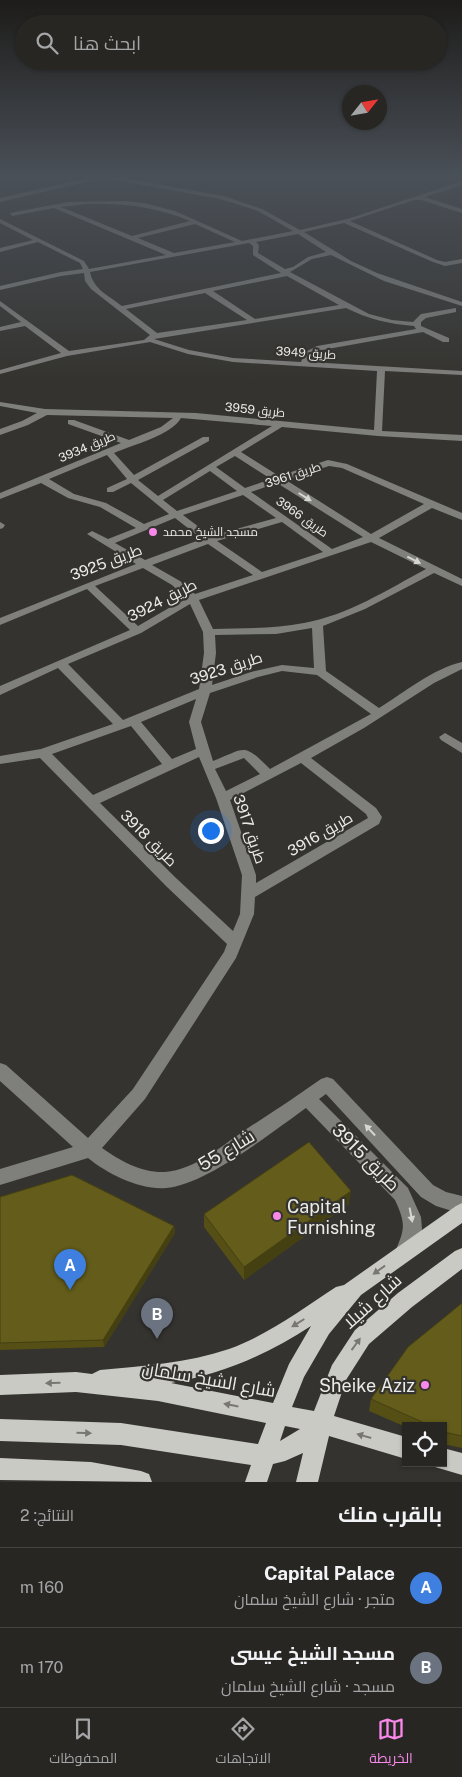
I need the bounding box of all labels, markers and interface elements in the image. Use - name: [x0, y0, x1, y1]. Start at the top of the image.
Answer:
- search box: [15, 15, 447, 70]
- icon: search: [33, 29, 61, 57]
- text: ابحث هنا: [73, 32, 141, 54]
- north arrow: [342, 85, 387, 130]
- street label: طريق 3949: [275, 344, 337, 362]
- street label: طريق 3959: [224, 400, 286, 420]
- street label: طريق 3934: [56, 429, 118, 465]
- street label: طريق 3961: [263, 459, 323, 491]
- one-way arrow: [298, 492, 312, 501]
- street label: طريق 3966: [273, 494, 331, 540]
- place label: مسجد الشيخ محمد: [163, 525, 258, 540]
- marker: مسجد الشيخ محمد: [147, 526, 159, 538]
- street label: طريق 3925: [68, 541, 145, 585]
- one-way arrow: [407, 556, 422, 564]
- street label: طريق 3924: [125, 575, 200, 626]
- street label: طريق 3923: [188, 648, 265, 690]
- street label: طريق 3917: [228, 792, 270, 866]
- street label: طريق 3918: [116, 806, 181, 871]
- street label: طريق 3916: [285, 809, 356, 861]
- your location: [198, 818, 224, 844]
- street label: طريق 3915: [326, 1119, 404, 1197]
- one-way arrow: [364, 1124, 376, 1136]
- street label: شارع 55: [194, 1125, 259, 1177]
- place label: Capital Furnishing: [287, 1196, 376, 1238]
- one-way arrow: [407, 1208, 415, 1224]
- marker: Capital Furnishing: [271, 1210, 283, 1222]
- pin: A: [54, 1249, 86, 1290]
- one-way arrow: [372, 1265, 386, 1275]
- street label: شارع شيلا: [338, 1269, 407, 1334]
- pin: B: [141, 1298, 173, 1339]
- one-way arrow: [291, 1319, 305, 1328]
- one-way arrow: [351, 1338, 362, 1351]
- street label: شارع الشيخ سلمان: [140, 1357, 277, 1403]
- place label: Sheike Aziz: [319, 1375, 415, 1396]
- one-way arrow: [44, 1379, 60, 1387]
- marker: Sheike Aziz: [419, 1379, 431, 1391]
- one-way arrow: [223, 1401, 238, 1409]
- map controls: [402, 1422, 447, 1467]
- button: locate: [402, 1422, 447, 1467]
- one-way arrow: [76, 1429, 92, 1437]
- one-way arrow: [356, 1431, 371, 1439]
- text: بالقرب منك: [338, 1502, 442, 1527]
- text: النتائج: 2: [20, 1506, 74, 1525]
- text: Capital Palace: [264, 1562, 395, 1584]
- text: 160 m: [20, 1578, 64, 1597]
- text: A: [420, 1578, 432, 1597]
- text: متجر · شارع الشيخ سلمان: [234, 1590, 395, 1609]
- text: مسجد الشيخ عيسى: [230, 1642, 395, 1664]
- text: 170 m: [20, 1658, 63, 1677]
- text: B: [421, 1658, 431, 1677]
- text: مسجد · شارع الشيخ سلمان: [221, 1677, 395, 1696]
- tab: المحفوظات: [49, 1715, 117, 1771]
- tab: الاتجاهات: [216, 1715, 271, 1771]
- tab: الخريطة: [369, 1715, 413, 1771]

